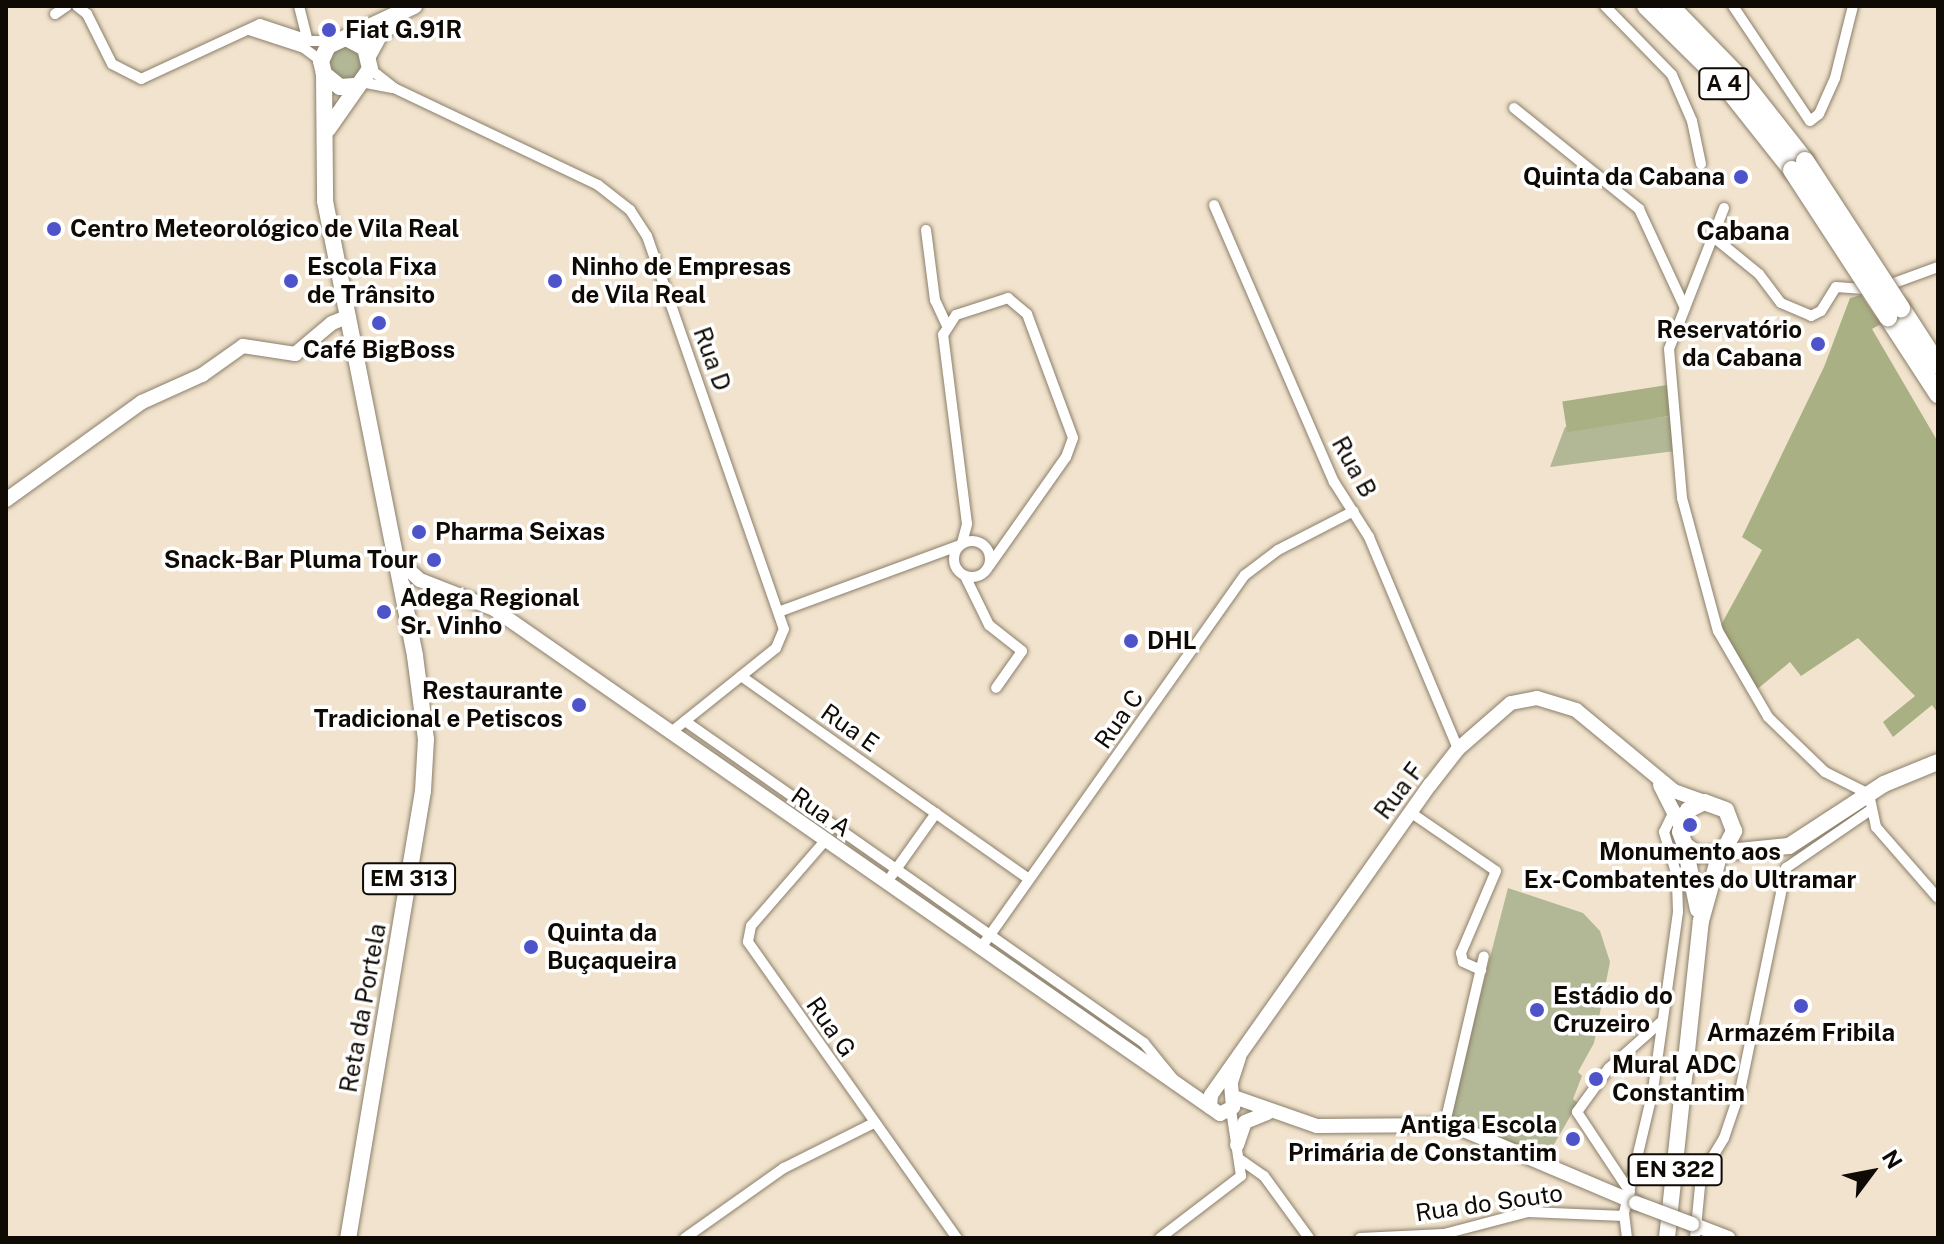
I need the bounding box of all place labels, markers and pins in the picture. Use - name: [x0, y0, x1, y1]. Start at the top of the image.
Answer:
- place label: Fiat G.91R: [345, 16, 462, 44]
- marker: Fiat G.91R: [320, 21, 338, 39]
- place label: Quinta da Cabana: [1523, 163, 1725, 191]
- marker: Quinta da Cabana: [1732, 168, 1750, 186]
- place label: Centro Meteorológico de Vila Real: [70, 215, 460, 243]
- marker: Centro Meteorológico de Vila Real: [45, 220, 63, 238]
- place label: Escola Fixa de Trânsito: [307, 253, 437, 309]
- place label: Ninho de Empresas de Vila Real: [571, 253, 791, 309]
- marker: Escola Fixa de Trânsito: [282, 272, 300, 290]
- marker: Ninho de Empresas de Vila Real: [546, 272, 564, 290]
- marker: Café BigBoss: [370, 314, 388, 332]
- place label: Reservatório da Cabana: [1657, 316, 1802, 372]
- marker: Reservatório da Cabana: [1809, 335, 1827, 353]
- place label: Café BigBoss: [303, 336, 455, 364]
- place label: Pharma Seixas: [435, 518, 605, 546]
- marker: Pharma Seixas: [410, 523, 428, 541]
- place label: Snack-Bar Pluma Tour: [164, 546, 418, 574]
- marker: Snack-Bar Pluma Tour: [425, 551, 443, 569]
- place label: Adega Regional Sr. Vinho: [400, 584, 580, 640]
- marker: Adega Regional Sr. Vinho: [375, 603, 393, 621]
- place label: DHL: [1147, 627, 1197, 655]
- marker: DHL: [1122, 632, 1140, 650]
- place label: Restaurante Tradicional e Petiscos: [313, 677, 563, 733]
- marker: Restaurante Tradicional e Petiscos: [570, 696, 588, 714]
- marker: Monumento aos Ex-Combatentes do Ultramar: [1681, 816, 1699, 834]
- place label: Monumento aos Ex-Combatentes do Ultramar: [1524, 838, 1856, 894]
- place label: Quinta da Buçaqueira: [547, 919, 677, 975]
- marker: Quinta da Buçaqueira: [522, 938, 540, 956]
- place label: Estádio do Cruzeiro: [1553, 982, 1673, 1038]
- marker: Armazém Fribila: [1792, 997, 1810, 1015]
- marker: Estádio do Cruzeiro: [1528, 1001, 1546, 1019]
- place label: Armazém Fribila: [1707, 1019, 1895, 1047]
- place label: Mural ADC Constantim: [1612, 1051, 1745, 1107]
- marker: Mural ADC Constantim: [1587, 1070, 1605, 1088]
- place label: Antiga Escola Primária de Constantim: [1288, 1111, 1557, 1167]
- marker: Antiga Escola Primária de Constantim: [1564, 1130, 1582, 1148]

